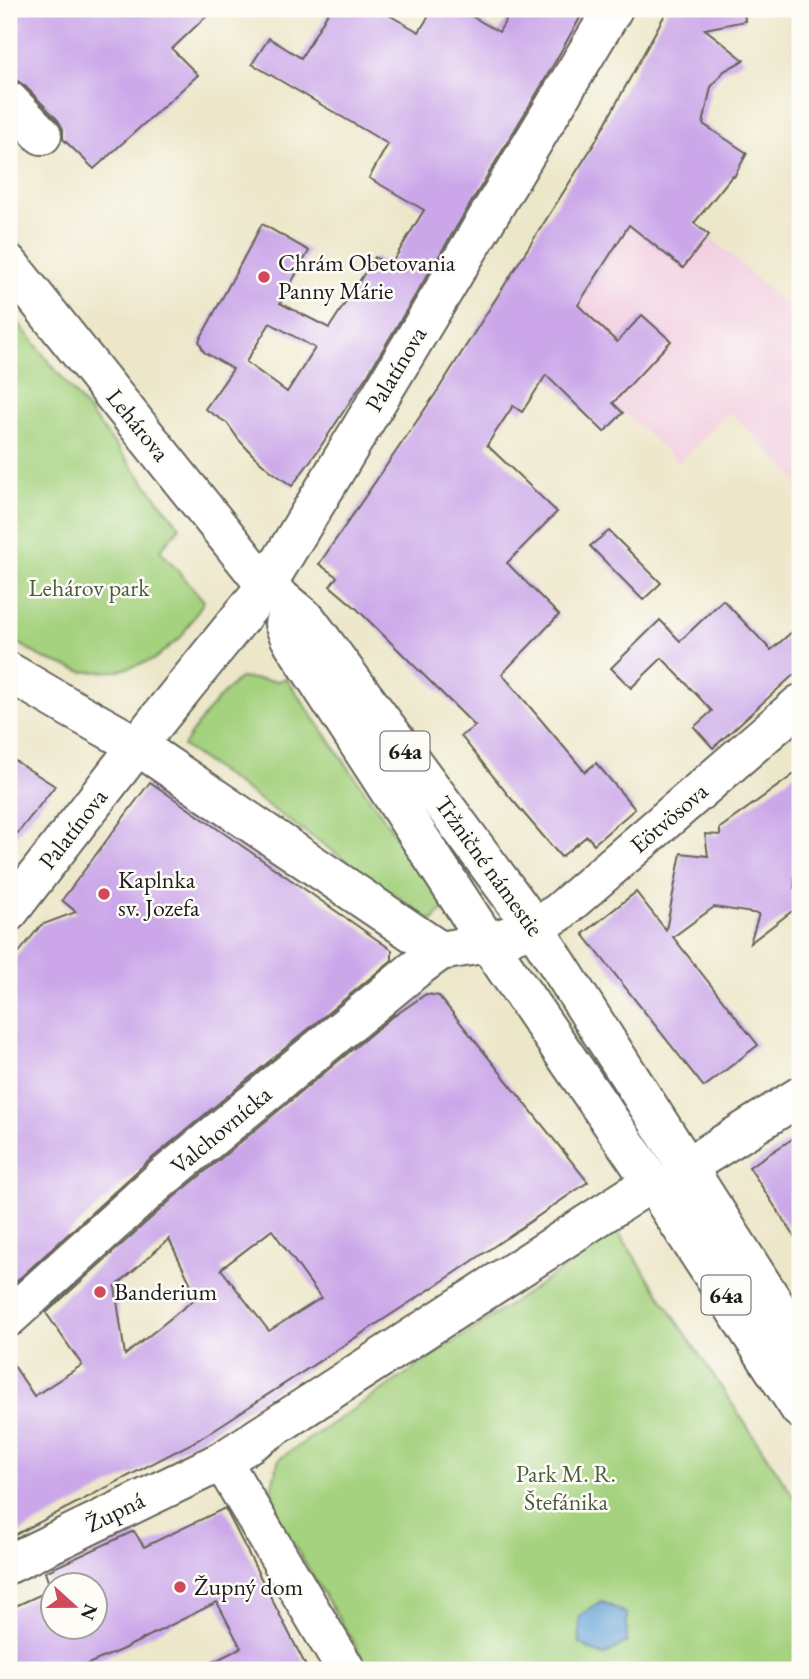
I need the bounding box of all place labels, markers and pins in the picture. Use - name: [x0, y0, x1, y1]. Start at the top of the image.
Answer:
- place label: Chrám Obetovania Panny Márie: [278, 247, 456, 306]
- marker: Chrám Obetovania Panny Márie: [256, 269, 272, 285]
- place label: Kaplnka sv. Jozefa: [118, 864, 200, 923]
- marker: Kaplnka sv. Jozefa: [96, 886, 112, 902]
- place label: Banderium: [114, 1276, 217, 1307]
- marker: Banderium: [92, 1284, 108, 1300]
- place label: Župný dom: [194, 1571, 304, 1602]
- marker: Župný dom: [172, 1579, 188, 1595]

